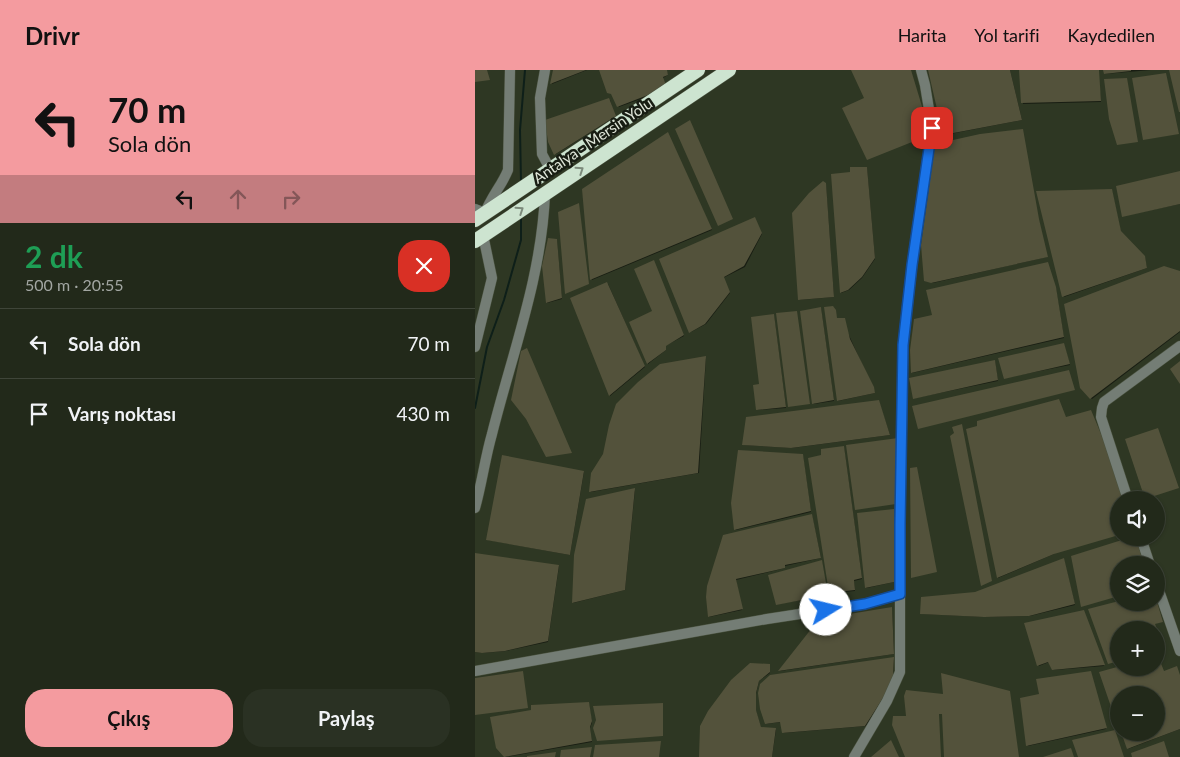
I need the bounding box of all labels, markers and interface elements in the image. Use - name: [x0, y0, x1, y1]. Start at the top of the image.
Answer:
- text: Drivr: [25, 21, 80, 50]
- text: Harita: [898, 24, 946, 46]
- text: Yol tarifi: [974, 24, 1040, 46]
- text: Kaydedilen: [1068, 24, 1155, 46]
- text: 70 m: [108, 88, 186, 130]
- icon: left: [25, 90, 90, 155]
- street label: Antalya - Mersin Yolu: [529, 94, 655, 187]
- pin: [911, 107, 953, 149]
- icon: arrive: [918, 114, 946, 142]
- text: Sola dön: [108, 130, 191, 157]
- one-way arrow: [574, 167, 584, 176]
- icon: left: [171, 185, 199, 213]
- icon: ahead: [224, 185, 252, 213]
- icon: right: [277, 185, 305, 213]
- one-way arrow: [514, 207, 524, 216]
- text: 2 dk: [25, 238, 83, 274]
- button: close: [398, 240, 450, 292]
- text: 500 m · 20:55: [25, 275, 124, 294]
- icon: left: [25, 330, 53, 358]
- text: Sola dön: [68, 332, 141, 355]
- text: 70 m: [407, 332, 450, 355]
- icon: arrive: [25, 400, 53, 428]
- text: Varış noktası: [68, 402, 176, 425]
- text: 430 m: [396, 402, 450, 425]
- map controls: [1110, 491, 1165, 741]
- button: sound: [1110, 491, 1165, 546]
- button: layers: [1110, 556, 1165, 611]
- position arrow: [799, 583, 851, 635]
- button: +: [1110, 621, 1165, 676]
- button: −: [1110, 686, 1165, 741]
- button: Çıkış: [25, 689, 233, 747]
- button: Paylaş: [243, 689, 450, 747]

